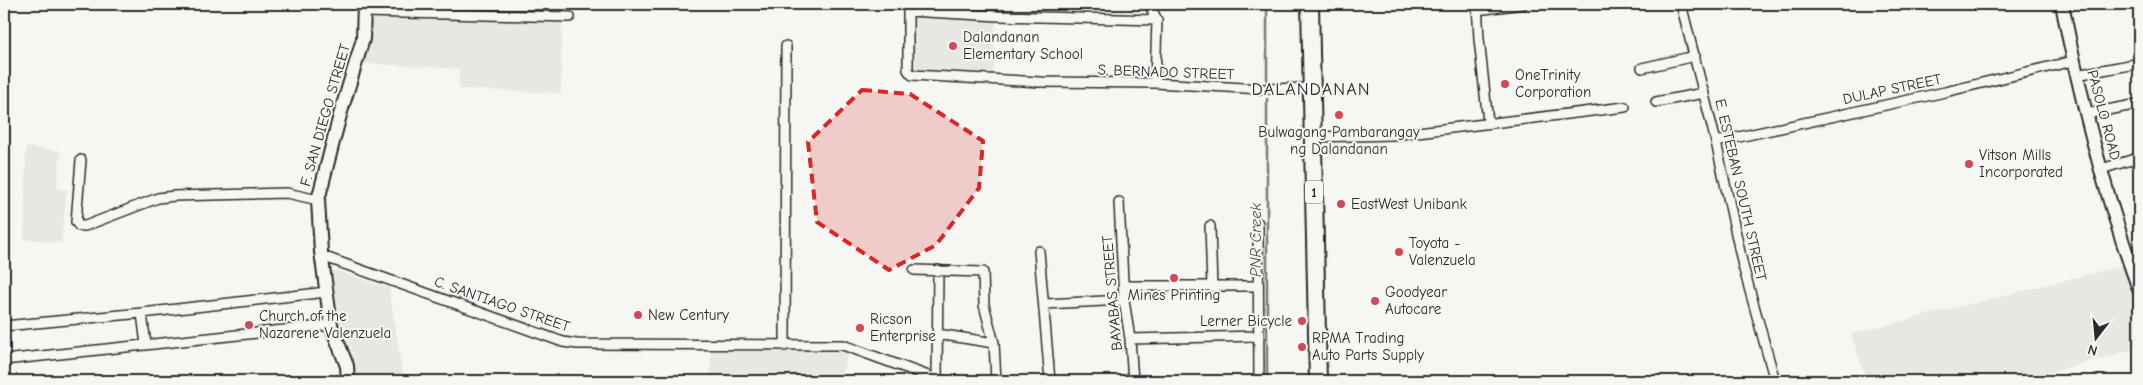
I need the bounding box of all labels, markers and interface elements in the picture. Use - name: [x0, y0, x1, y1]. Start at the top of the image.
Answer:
- place label: Dalandanan Elementary School: [963, 28, 1083, 63]
- marker: Dalandanan Elementary School: [947, 40, 959, 52]
- street label: F. SAN DIEGO STREET: [296, 42, 354, 188]
- street label: S. BERNADO STREET: [1097, 61, 1235, 83]
- place label: OneTrinity Corporation: [1515, 66, 1591, 101]
- street label: PASOLO ROAD: [2083, 68, 2125, 162]
- street label: DULAP STREET: [1841, 70, 1943, 108]
- marker: OneTrinity Corporation: [1499, 78, 1511, 90]
- district label: DALANDANAN: [1252, 79, 1370, 100]
- street label: E. ESTEBAN SOUTH STREET: [1711, 97, 1771, 283]
- marker: Bulwagang Pambarangay ng Dalandanan: [1333, 109, 1345, 121]
- place label: Bulwagang Pambarangay ng Dalandanan: [1258, 123, 1420, 158]
- place label: Vitson Mills Incorporated: [1979, 146, 2063, 181]
- marker: Vitson Mills Incorporated: [1963, 158, 1975, 170]
- road number: 1: [1305, 180, 1323, 203]
- place label: EastWest Unibank: [1351, 195, 1467, 213]
- marker: EastWest Unibank: [1335, 198, 1347, 210]
- water label: PNR Creek: [1247, 203, 1265, 277]
- street label: BAYABAS STREET: [1098, 234, 1126, 351]
- place label: Toyota - Valenzuela: [1409, 234, 1476, 269]
- marker: Toyota - Valenzuela: [1393, 246, 1405, 258]
- street label: C. SANTIAGO STREET: [432, 272, 572, 336]
- marker: Mines Printing: [1168, 272, 1180, 284]
- place label: Goodyear Autocare: [1385, 283, 1447, 318]
- place label: Mines Printing: [1127, 286, 1221, 304]
- marker: Goodyear Autocare: [1369, 295, 1381, 307]
- place label: New Century: [648, 306, 729, 324]
- place label: Church of the Nazarene Valenzuela: [259, 307, 391, 342]
- marker: New Century: [632, 309, 644, 321]
- place label: Ricson Enterprise: [870, 310, 936, 345]
- place label: Lerner Bicycle: [1200, 312, 1292, 330]
- north arrow: [2070, 312, 2120, 362]
- marker: Lerner Bicycle: [1296, 315, 1308, 327]
- marker: Church of the Nazarene Valenzuela: [243, 319, 255, 331]
- marker: Ricson Enterprise: [854, 322, 866, 334]
- place label: RPMA Trading Auto Parts Supply: [1312, 329, 1424, 364]
- marker: RPMA Trading Auto Parts Supply: [1296, 341, 1308, 353]
- text: N: [2086, 341, 2099, 359]

